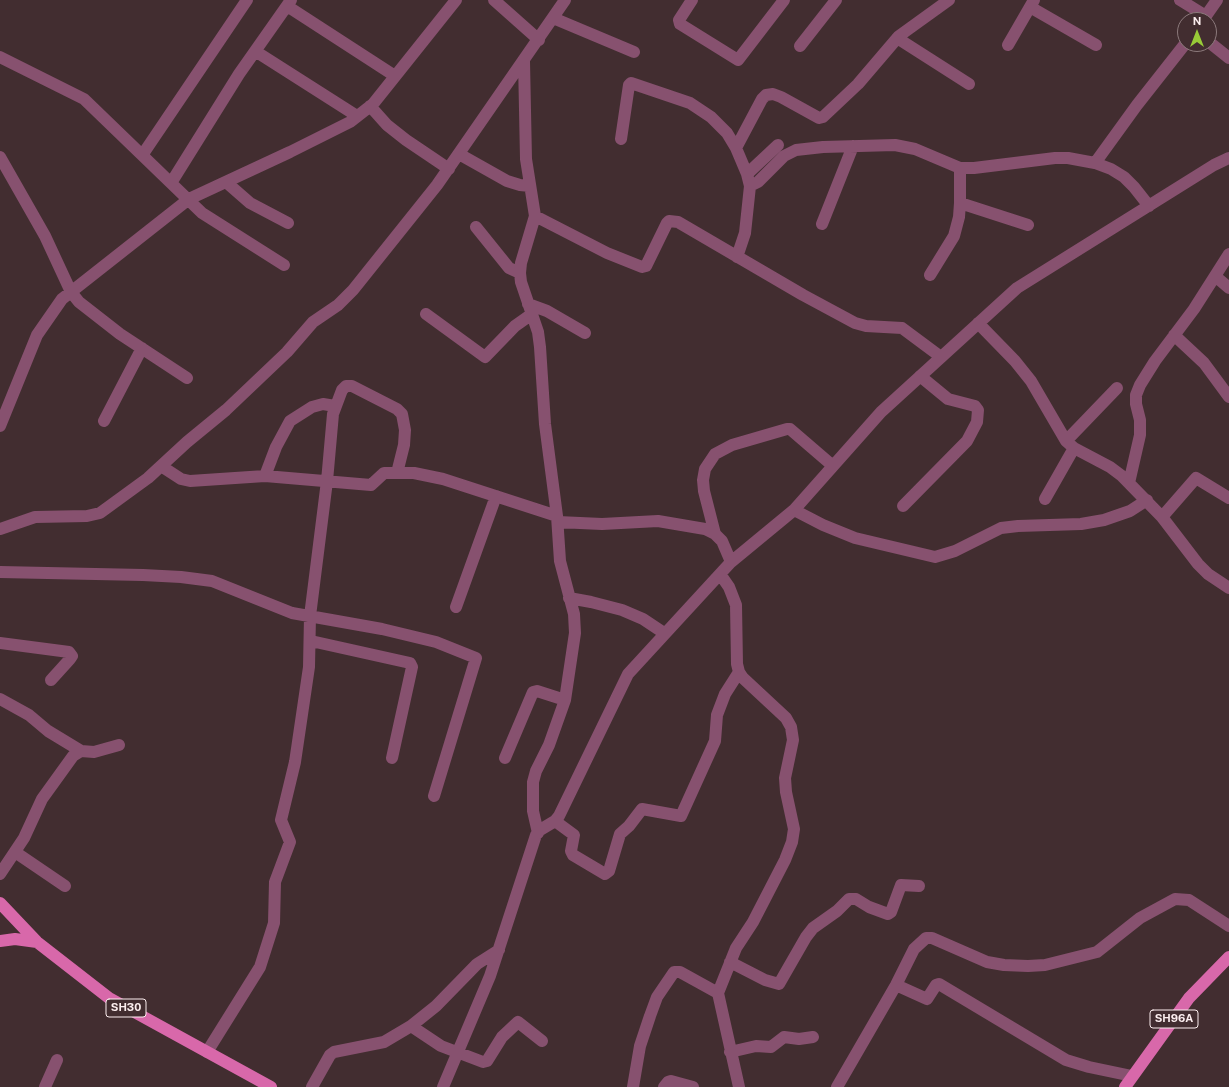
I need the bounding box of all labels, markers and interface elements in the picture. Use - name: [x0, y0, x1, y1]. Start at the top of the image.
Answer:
- north arrow: [1177, 12, 1217, 52]
- text: N: [1193, 15, 1201, 27]
- road number: SH30: [106, 999, 146, 1017]
- road number: SH96A: [1150, 1010, 1198, 1028]

